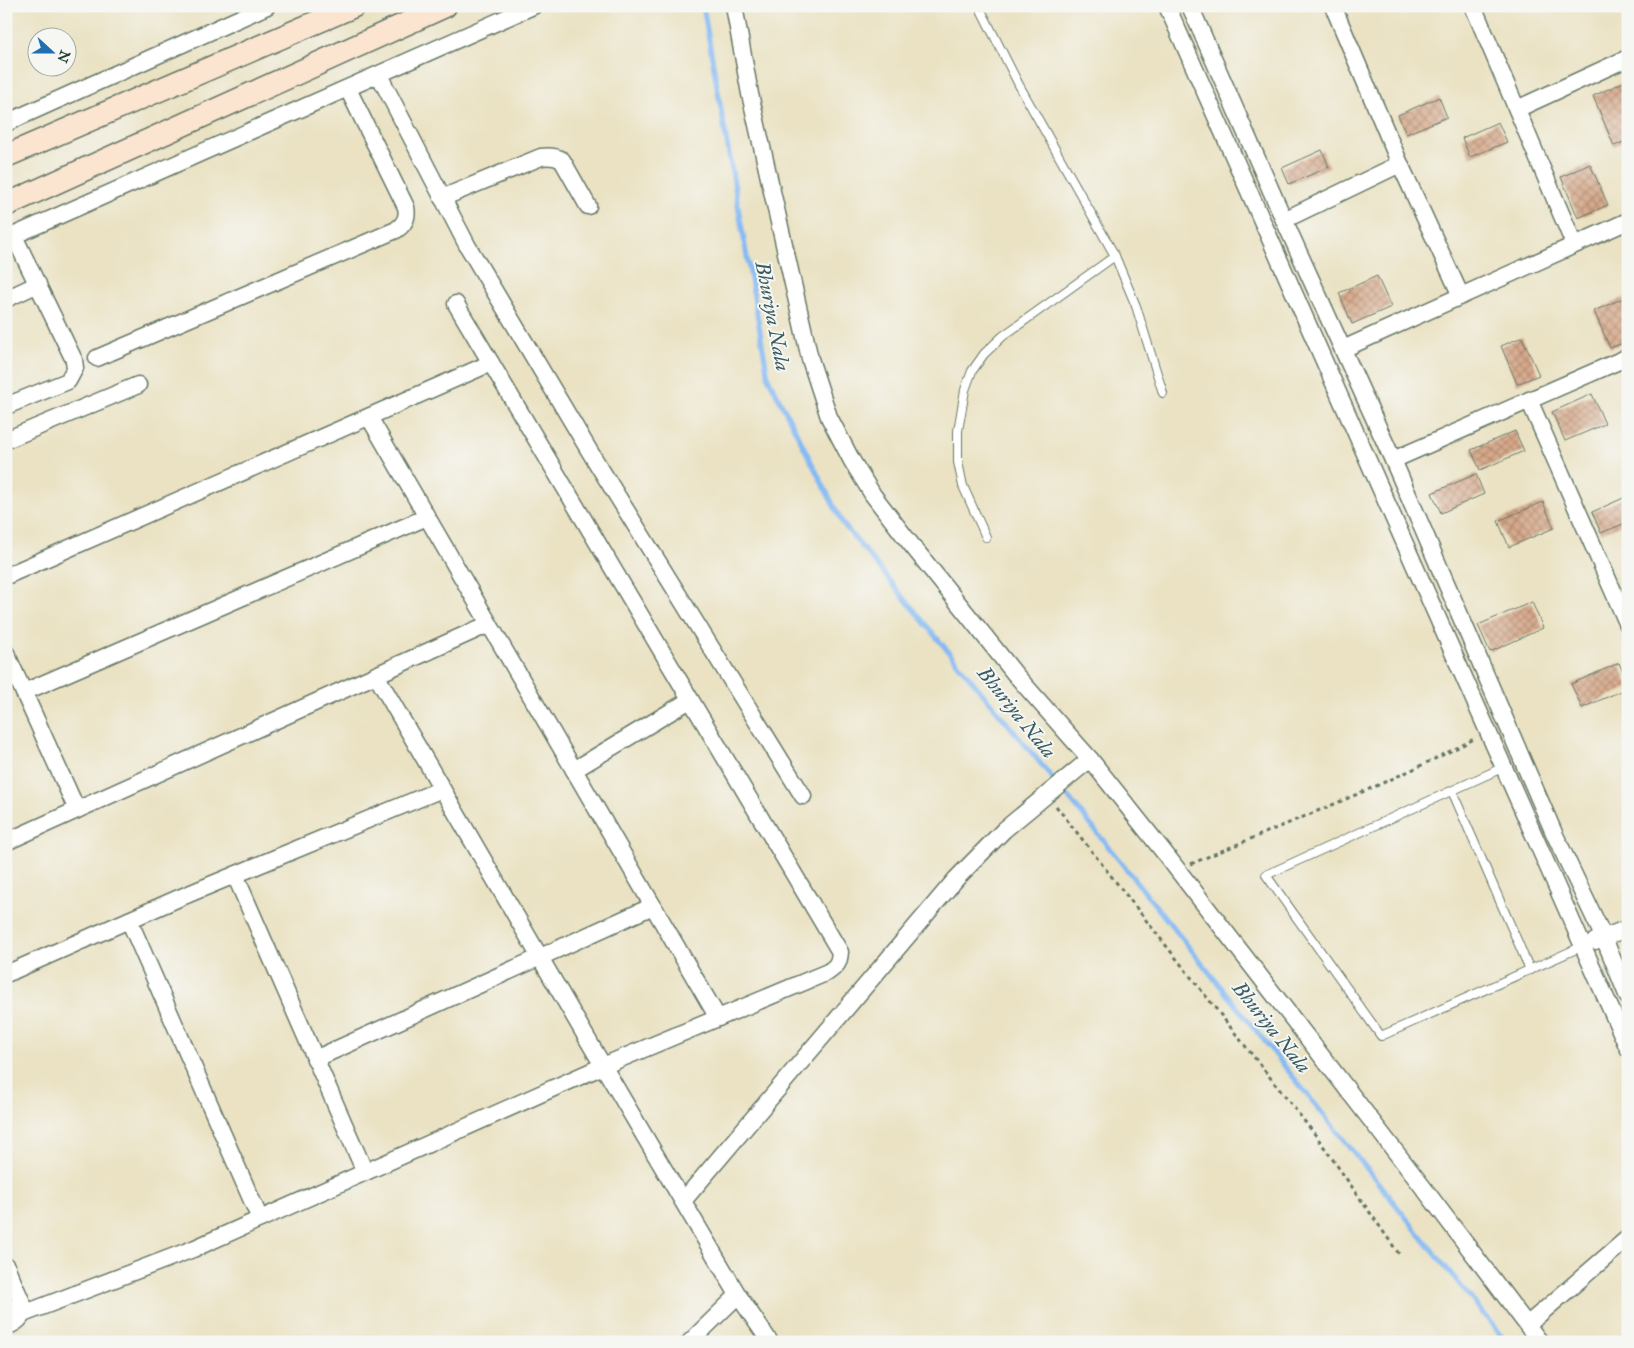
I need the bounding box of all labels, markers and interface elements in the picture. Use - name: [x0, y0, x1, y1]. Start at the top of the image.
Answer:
- north arrow: [28, 28, 78, 78]
- text: N: [54, 48, 74, 65]
- water label: Bhuriya Nala: [750, 258, 795, 373]
- water label: Bhuriya Nala: [972, 661, 1061, 763]
- water label: Bhuriya Nala: [1227, 976, 1316, 1078]

